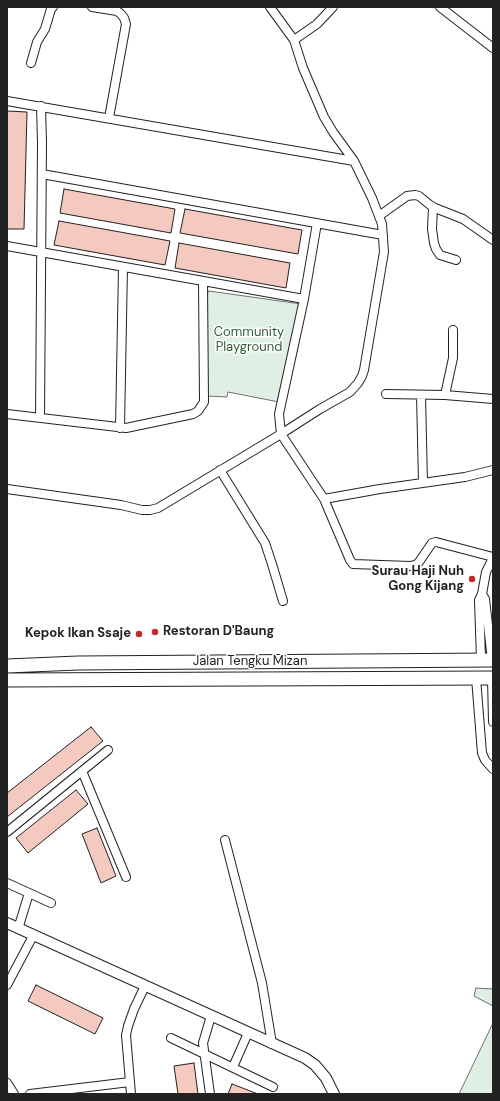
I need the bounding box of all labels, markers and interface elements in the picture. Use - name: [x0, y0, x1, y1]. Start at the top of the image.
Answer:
- park label: Community Playground: [214, 325, 284, 356]
- place label: Surau Haji Nuh Gong Kijang: [372, 564, 464, 595]
- marker: Surau Haji Nuh Gong Kijang: [467, 574, 477, 584]
- place label: Restoran D'Baung: [163, 624, 274, 640]
- place label: Kepok Ikan Ssaje: [25, 626, 131, 642]
- marker: Restoran D'Baung: [150, 627, 160, 637]
- marker: Kepok Ikan Ssaje: [134, 629, 144, 639]
- street label: Jalan Tengku Mizan: [193, 654, 307, 670]

